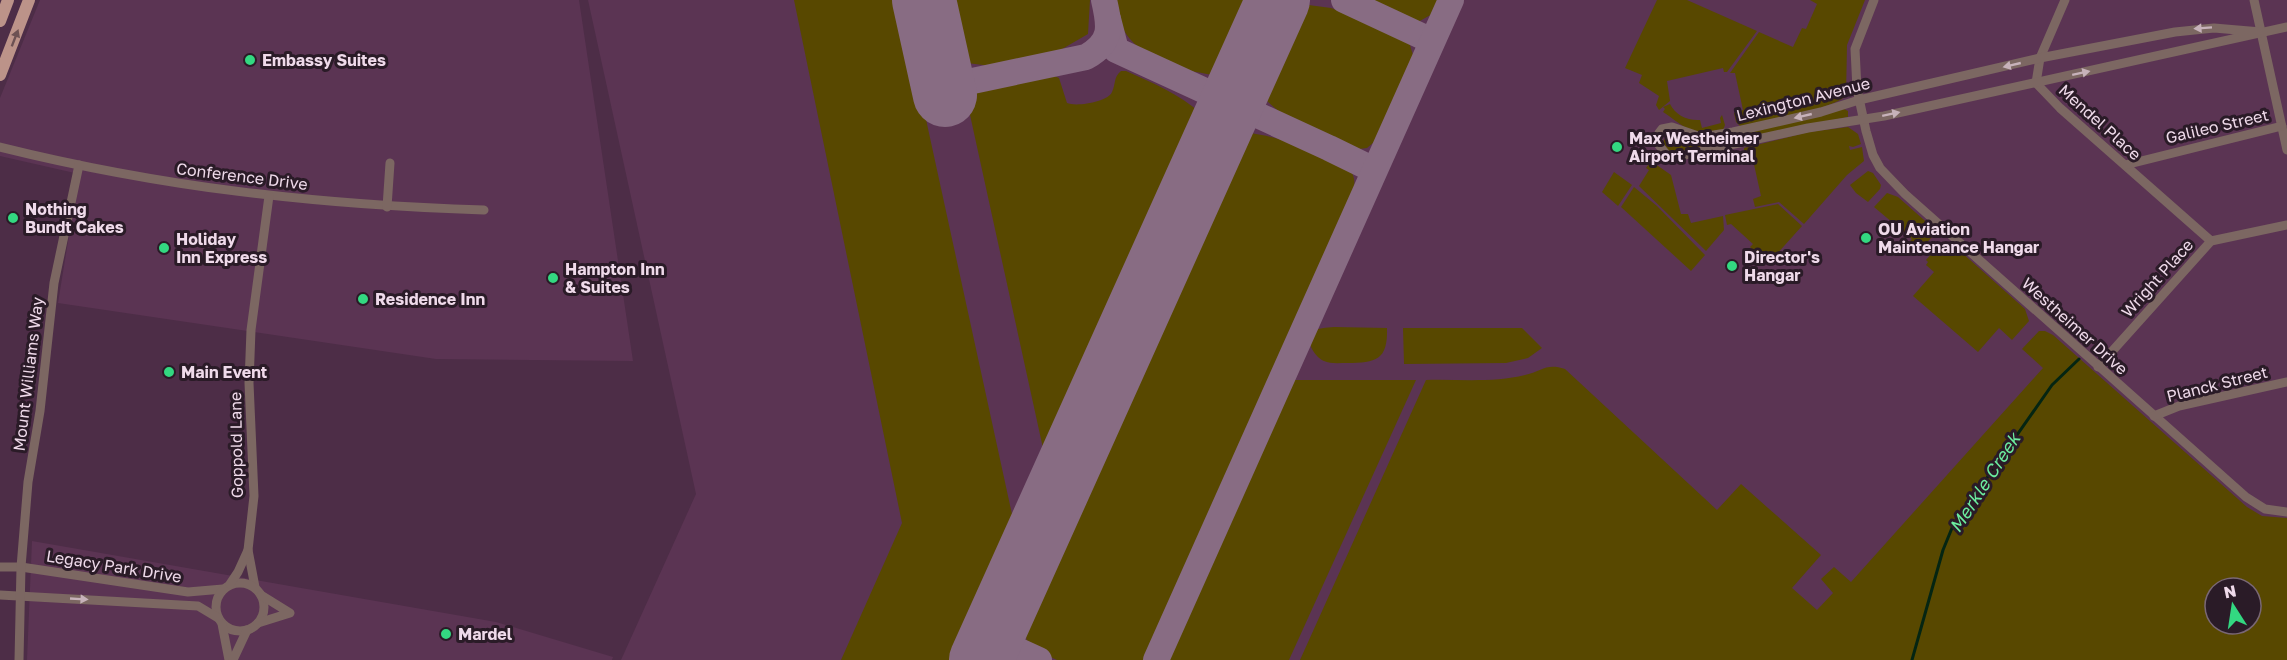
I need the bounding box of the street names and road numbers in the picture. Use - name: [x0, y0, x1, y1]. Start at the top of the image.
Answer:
- street label: Lexington Avenue: [1734, 73, 1872, 125]
- street label: Mendel Place: [2055, 80, 2145, 164]
- street label: Galileo Street: [2164, 104, 2270, 148]
- street label: Conference Drive: [175, 158, 309, 194]
- street label: Wright Place: [2117, 235, 2197, 321]
- street label: Westheimer Drive: [2018, 273, 2132, 379]
- street label: Mount Williams Way: [9, 296, 47, 452]
- street label: Planck Street: [2164, 362, 2270, 406]
- street label: Goppold Lane: [225, 392, 247, 498]
- street label: Legacy Park Drive: [45, 545, 183, 587]

